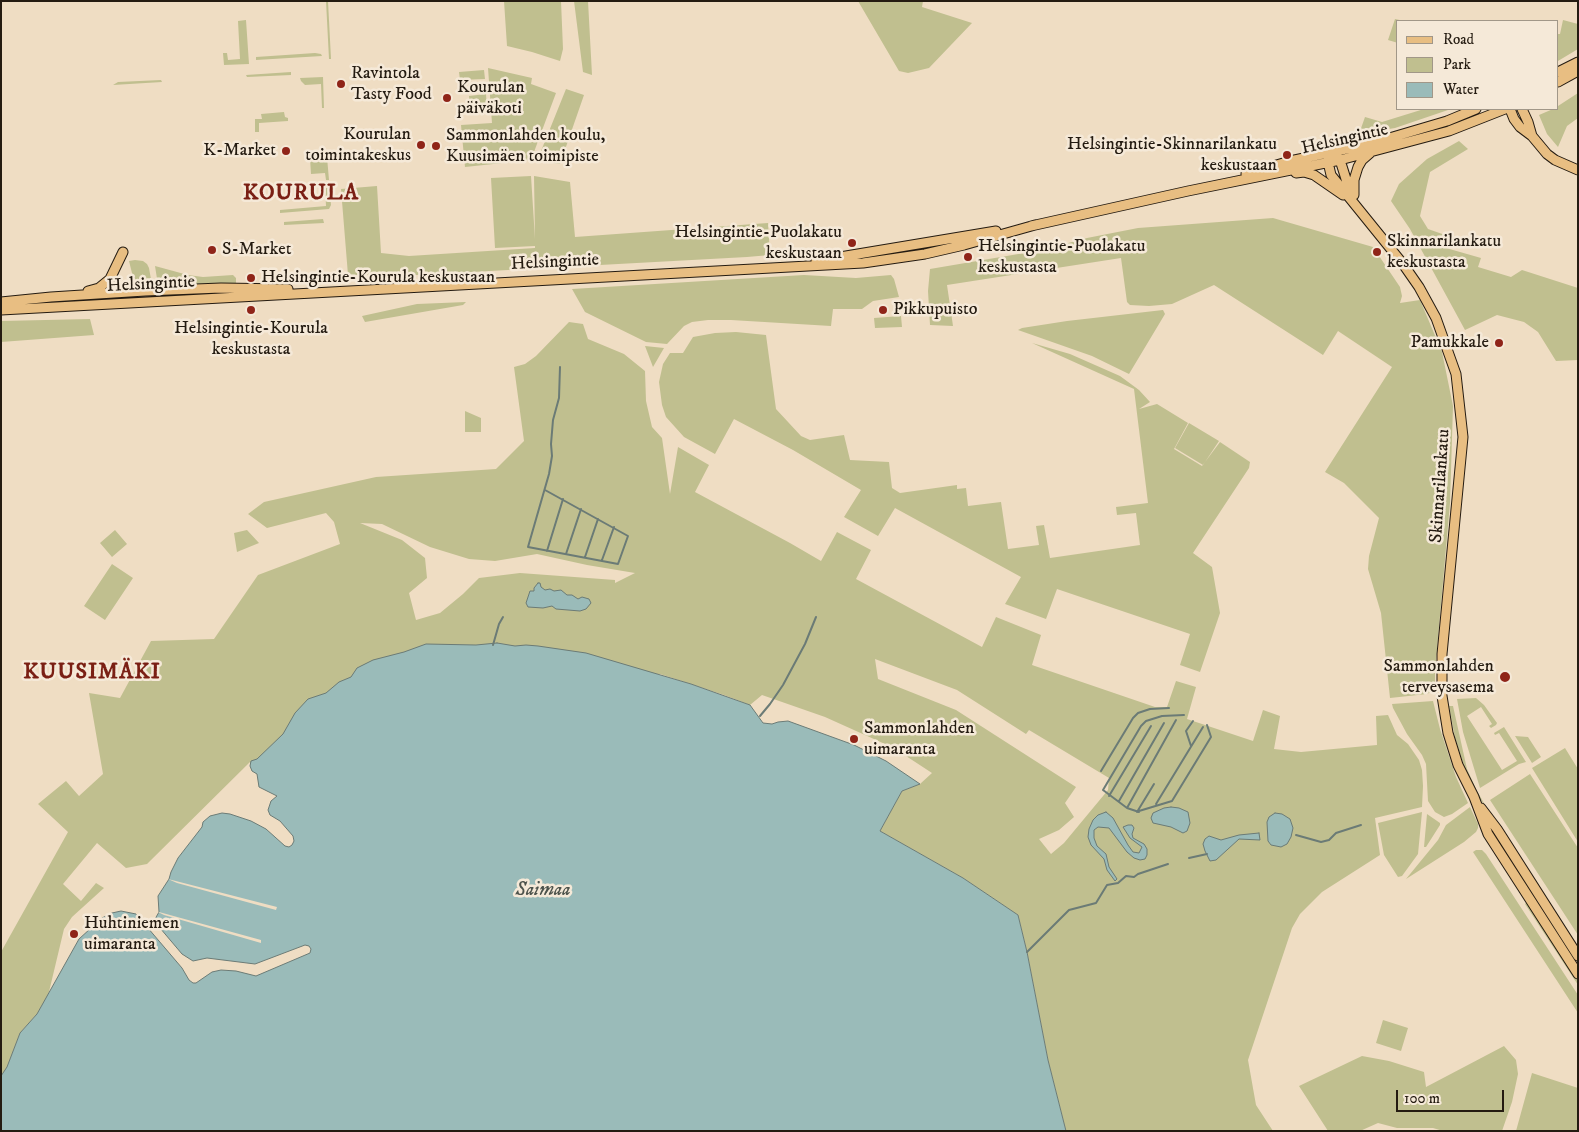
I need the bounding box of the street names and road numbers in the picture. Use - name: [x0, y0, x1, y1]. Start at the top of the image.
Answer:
- street label: Helsingintie: [1300, 120, 1390, 160]
- street label: Helsingintie: [510, 250, 600, 276]
- street label: Helsingintie: [106, 272, 196, 298]
- street label: Skinnarilankatu: [1426, 428, 1456, 544]

